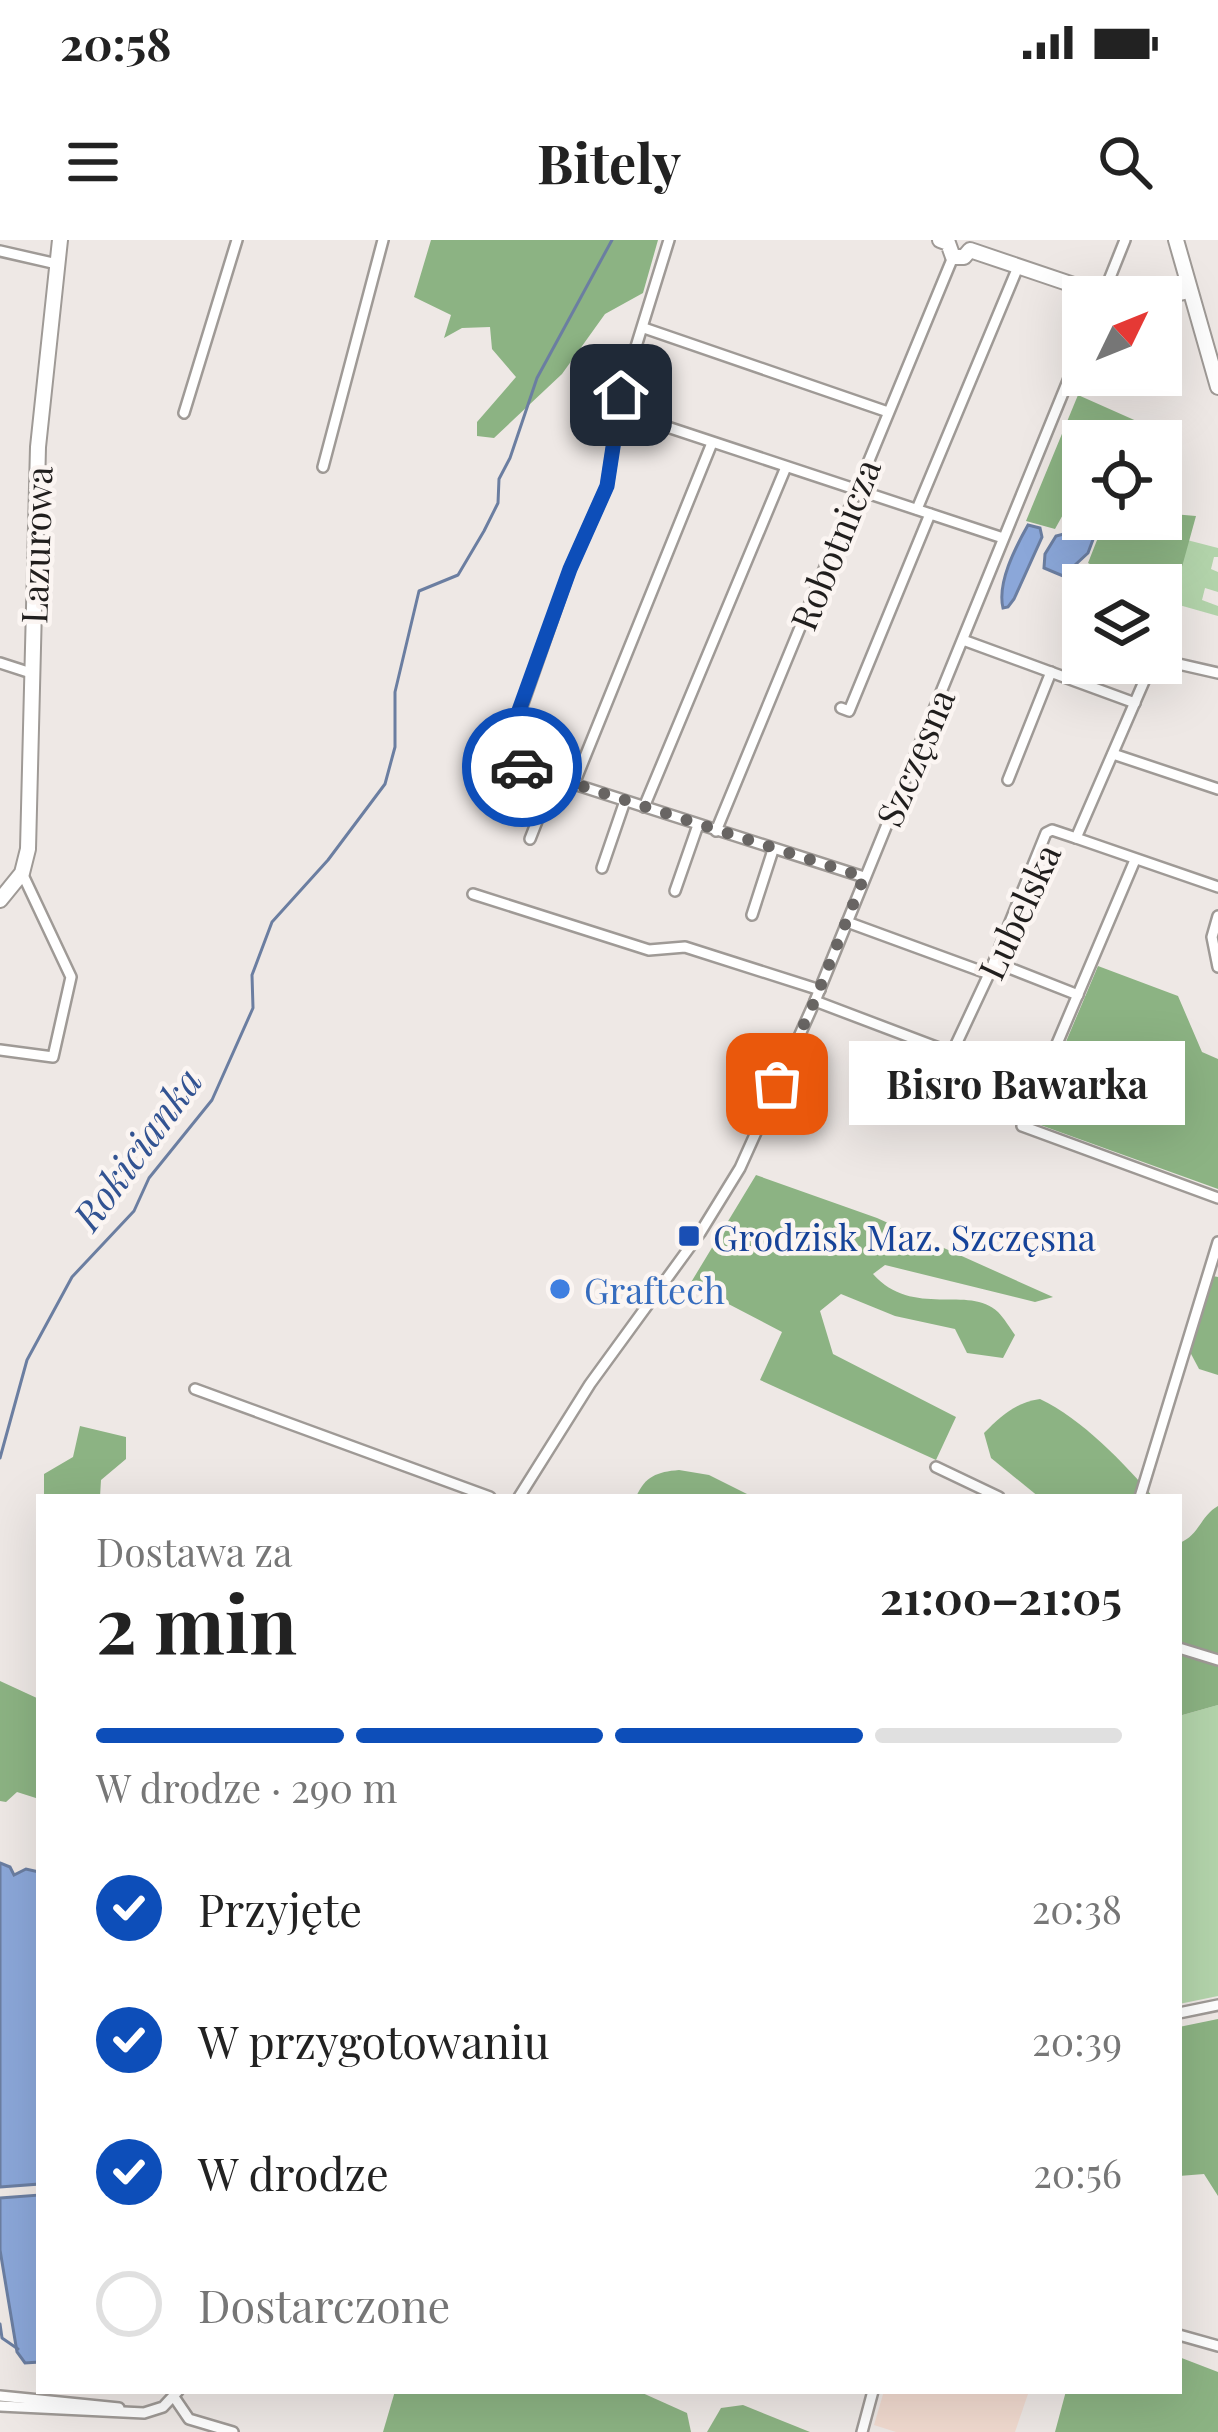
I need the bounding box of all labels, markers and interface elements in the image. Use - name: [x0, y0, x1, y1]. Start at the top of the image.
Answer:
- text: 20:58: [60, 12, 172, 72]
- text: Bitely: [537, 126, 681, 198]
- icon: menu: [60, 129, 126, 195]
- icon: search: [1092, 129, 1158, 195]
- north arrow: [1062, 276, 1182, 396]
- map controls: [1062, 276, 1182, 684]
- pin: [570, 344, 672, 446]
- icon: home: [588, 362, 654, 428]
- button: locate: [1062, 420, 1182, 540]
- street label: Robotnicza: [778, 451, 890, 637]
- street label: Lazurowa: [8, 465, 62, 624]
- button: layers: [1062, 564, 1182, 684]
- street label: Szczęsna: [864, 681, 964, 833]
- courier: [462, 707, 582, 827]
- icon: car: [489, 734, 555, 800]
- street label: Lubelska: [966, 835, 1070, 987]
- pin: [726, 1033, 828, 1135]
- callout: Bisro Bawarka: [849, 1042, 1185, 1126]
- icon: bag: [744, 1051, 810, 1117]
- water label: Rokicianka: [58, 1056, 213, 1241]
- text: Bisro Bawarka: [886, 1057, 1148, 1109]
- place label: Grodzisk Maz. Szczęsna: [713, 1212, 1096, 1260]
- marker: Grodzisk Maz. Szczęsna: [676, 1223, 702, 1249]
- place label: Graftech: [584, 1265, 725, 1313]
- marker: Graftech: [547, 1276, 573, 1302]
- text: Dostawa za: [96, 1525, 292, 1577]
- text: 21:00–21:05: [880, 1566, 1122, 1626]
- text: 2 min: [96, 1570, 297, 1674]
- text: W drodze · 290 m: [96, 1761, 397, 1813]
- icon: check: [96, 1875, 162, 1941]
- text: Przyjęte: [198, 1878, 362, 1938]
- text: 20:38: [1032, 1882, 1122, 1934]
- icon: check: [96, 2007, 162, 2073]
- text: W przygotowaniu: [198, 2010, 550, 2070]
- text: 20:39: [1032, 2014, 1122, 2066]
- icon: check: [96, 2139, 162, 2205]
- text: W drodze: [198, 2142, 389, 2202]
- text: 20:56: [1033, 2146, 1122, 2198]
- text: Dostarczone: [198, 2274, 450, 2334]

